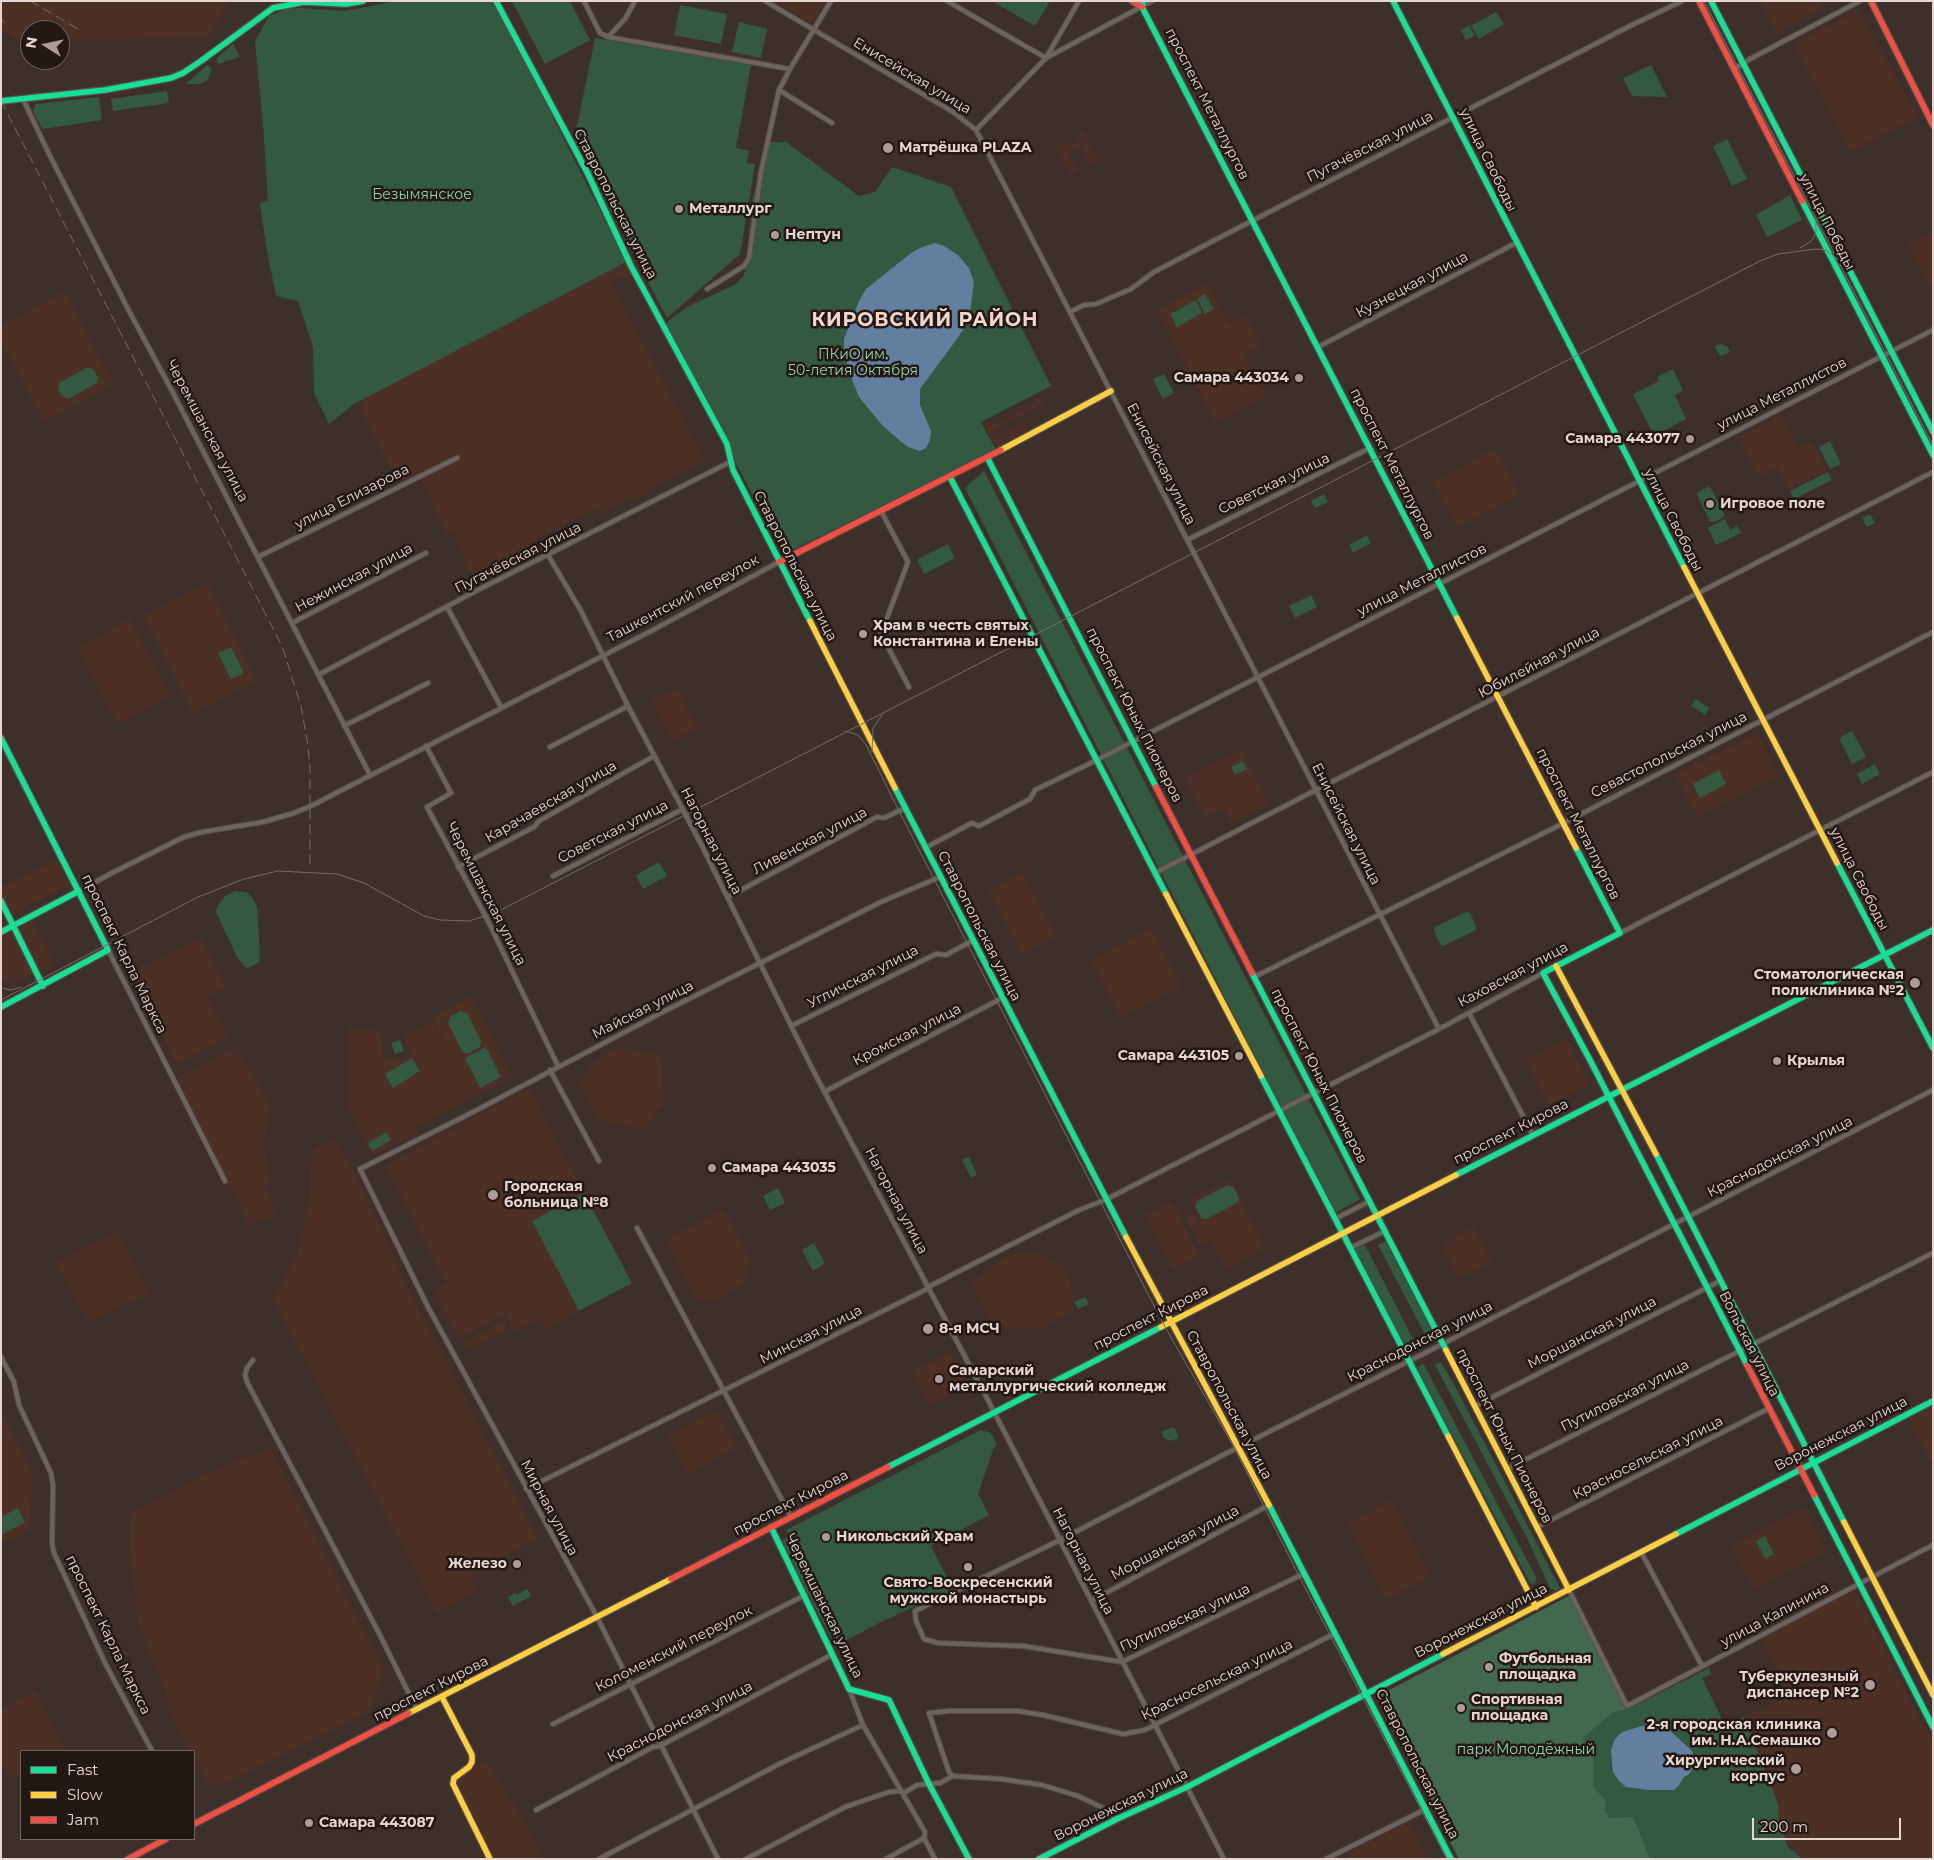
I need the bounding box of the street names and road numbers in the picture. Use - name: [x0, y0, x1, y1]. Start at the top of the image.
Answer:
- street label: проспект Металлургов: [1161, 26, 1253, 182]
- street label: Енисейская улица: [850, 34, 974, 118]
- street label: улица Свободы: [1456, 106, 1520, 214]
- street label: Пугачёвская улица: [1304, 108, 1436, 186]
- street label: Ставропольская улица: [570, 126, 660, 282]
- street label: улица Победы: [1796, 171, 1858, 273]
- street label: Кузнецкая улица: [1353, 248, 1471, 322]
- street label: улица Металлистов: [1715, 354, 1849, 434]
- street label: Черемшанская улица: [162, 357, 252, 505]
- street label: проспект Металлургов: [1346, 386, 1438, 542]
- street label: Енисейская улица: [1123, 400, 1199, 528]
- street label: Советская улица: [1216, 450, 1332, 518]
- street label: улица Елизарова: [292, 461, 412, 533]
- street label: улица Свободы: [1640, 466, 1706, 574]
- street label: Ставропольская улица: [750, 488, 840, 644]
- street label: Пугачёвская улица: [452, 519, 584, 597]
- street label: Нежинская улица: [292, 540, 416, 616]
- street label: улица Металлистов: [1355, 540, 1489, 620]
- street label: Ташкентский переулок: [604, 552, 762, 646]
- street label: Юбилейная улица: [1476, 624, 1602, 702]
- street label: проспект Юных Пионеров: [1082, 625, 1186, 805]
- street label: Севастопольская улица: [1588, 708, 1750, 802]
- street label: проспект Металлургов: [1532, 746, 1624, 902]
- street label: Карачаевская улица: [482, 757, 620, 847]
- street label: Енисейская улица: [1308, 760, 1384, 888]
- street label: Нагорная улица: [677, 785, 745, 897]
- street label: Советская улица: [555, 797, 671, 867]
- street label: Ливенская улица: [750, 804, 870, 878]
- street label: Черемшанская улица: [443, 820, 529, 968]
- street label: улица Свободы: [1826, 825, 1892, 933]
- street label: Ставропольская улица: [934, 848, 1024, 1004]
- street label: проспект Карла Маркса: [78, 872, 170, 1036]
- street label: Каховская улица: [1455, 939, 1571, 1011]
- street label: Угличская улица: [805, 942, 921, 1012]
- street label: Майская улица: [590, 977, 696, 1043]
- street label: проспект Юных Пионеров: [1267, 986, 1371, 1166]
- street label: Кромская улица: [850, 1000, 964, 1070]
- street label: проспект Кирова: [1451, 1096, 1571, 1168]
- street label: Краснодонская улица: [1704, 1113, 1856, 1201]
- street label: Нагорная улица: [861, 1145, 931, 1257]
- street label: проспект Кирова: [1091, 1282, 1211, 1354]
- street label: Вольская улица: [1715, 1289, 1783, 1399]
- street label: Моршанская улица: [1525, 1293, 1659, 1373]
- street label: Краснодонская улица: [1344, 1298, 1496, 1386]
- street label: Минская улица: [757, 1302, 865, 1368]
- street label: Ставропольская улица: [1182, 1328, 1276, 1482]
- street label: проспект Юных Пионеров: [1452, 1346, 1556, 1526]
- street label: Путиловская улица: [1558, 1356, 1692, 1436]
- street label: Воронежская улица: [1772, 1393, 1910, 1475]
- street label: Красносельская улица: [1570, 1413, 1726, 1503]
- street label: Мирная улица: [517, 1457, 581, 1559]
- street label: проспект Кирова: [731, 1467, 851, 1539]
- street label: Моршанская улица: [1108, 1502, 1242, 1584]
- street label: Нагорная улица: [1049, 1505, 1117, 1617]
- street label: Черемшанская улица: [782, 1531, 866, 1681]
- street label: проспект Карла Маркса: [62, 1553, 154, 1717]
- street label: улица Калинина: [1718, 1579, 1832, 1651]
- street label: Путиловская улица: [1117, 1580, 1253, 1656]
- street label: Воронежская улица: [1412, 1580, 1550, 1662]
- street label: Коломенский переулок: [593, 1602, 755, 1696]
- street label: Красносельская улица: [1138, 1636, 1296, 1724]
- street label: проспект Кирова: [371, 1653, 491, 1725]
- street label: Краснодонская улица: [604, 1678, 756, 1766]
- street label: Ставропольская улица: [1372, 1686, 1462, 1842]
- street label: Воронежская улица: [1051, 1765, 1191, 1845]

